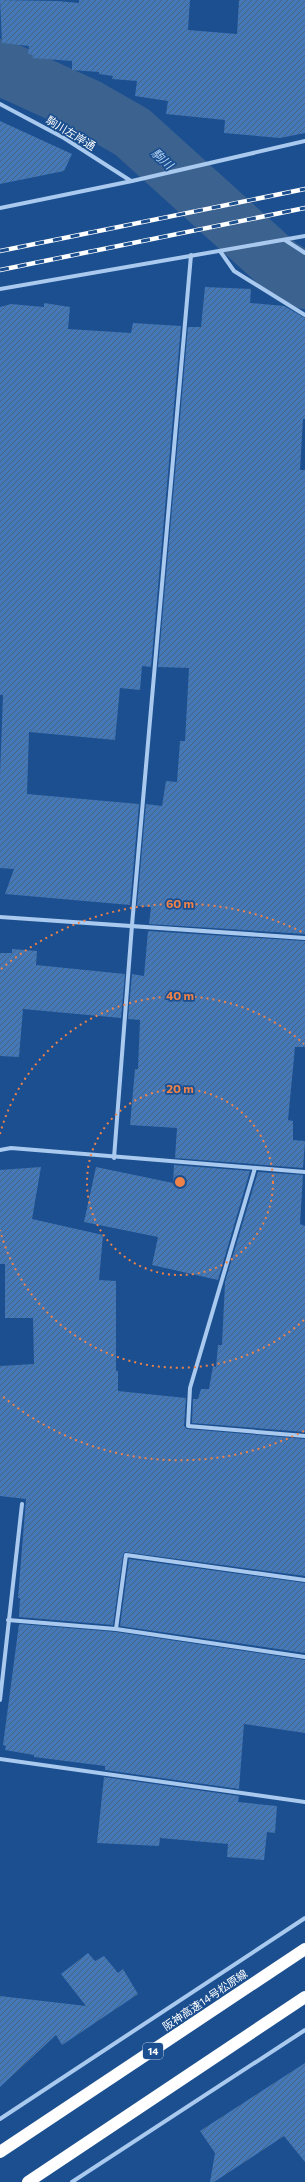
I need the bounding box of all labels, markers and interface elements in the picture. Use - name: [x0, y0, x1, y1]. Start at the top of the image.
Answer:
- street label: 駒川左岸通: [44, 113, 98, 152]
- water label: 駒川: [149, 145, 178, 173]
- text: 60 m: [166, 896, 194, 910]
- text: 40 m: [166, 988, 194, 1002]
- text: 20 m: [166, 1081, 194, 1095]
- centre of rings: [173, 1175, 187, 1189]
- street label: 阪神高速14号松原線: [160, 1966, 250, 2033]
- road number: 14: [143, 2043, 163, 2059]

